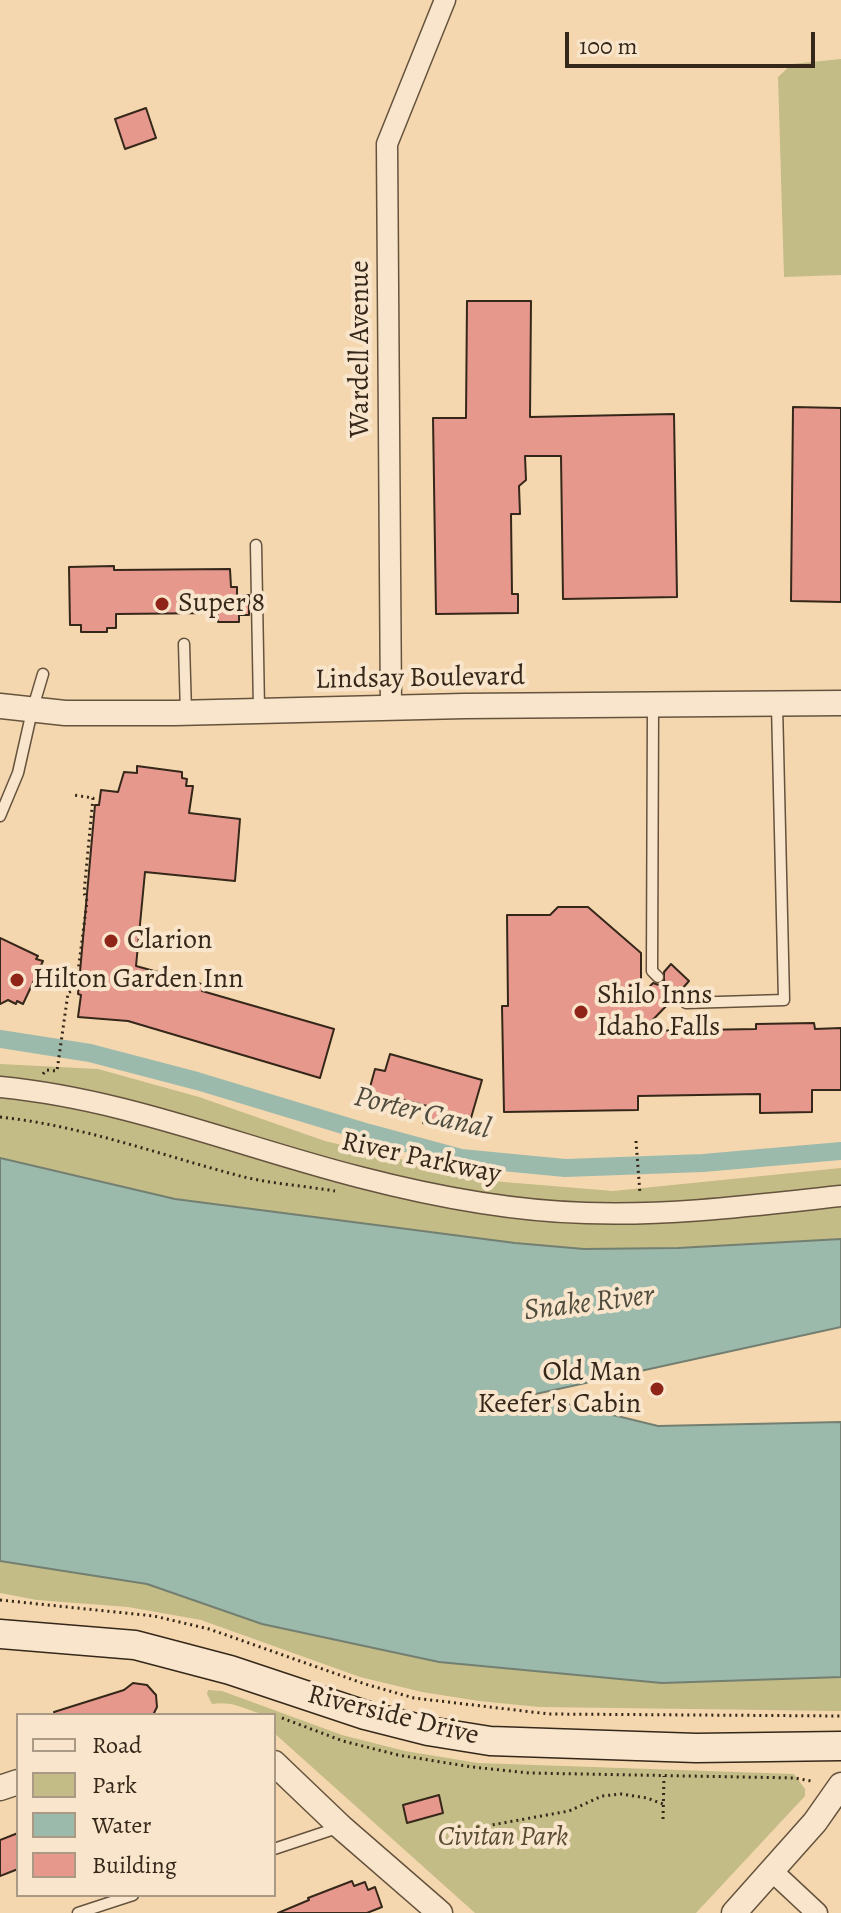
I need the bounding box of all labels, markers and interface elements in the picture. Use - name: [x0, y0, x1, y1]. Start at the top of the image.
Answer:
- scale bar: [569, 16, 819, 66]
- text: 100 m: [579, 30, 638, 62]
- street label: Wardell Avenue: [344, 260, 378, 438]
- place label: Super 8: [178, 587, 265, 621]
- marker: Super 8: [153, 595, 171, 613]
- street label: Lindsay Boulevard: [315, 660, 525, 698]
- place label: Clarion: [127, 924, 212, 958]
- marker: Clarion: [102, 932, 120, 950]
- place label: Hilton Garden Inn: [33, 963, 244, 997]
- marker: Hilton Garden Inn: [8, 971, 26, 989]
- place label: Shilo Inns Idaho Falls: [597, 979, 720, 1045]
- marker: Shilo Inns Idaho Falls: [572, 1003, 590, 1021]
- water label: Porter Canal: [350, 1080, 494, 1148]
- street label: River Parkway: [338, 1126, 504, 1192]
- water label: Snake River: [522, 1278, 656, 1330]
- place label: Old Man Keefer's Cabin: [477, 1356, 641, 1422]
- marker: Old Man Keefer's Cabin: [648, 1380, 666, 1398]
- street label: Riverside Drive: [304, 1679, 482, 1753]
- legend: [16, 1713, 276, 1897]
- text: Road: [92, 1729, 142, 1761]
- text: Park: [92, 1769, 137, 1801]
- text: Water: [92, 1809, 152, 1841]
- park label: Civitan Park: [438, 1821, 568, 1855]
- text: Building: [92, 1849, 177, 1881]

